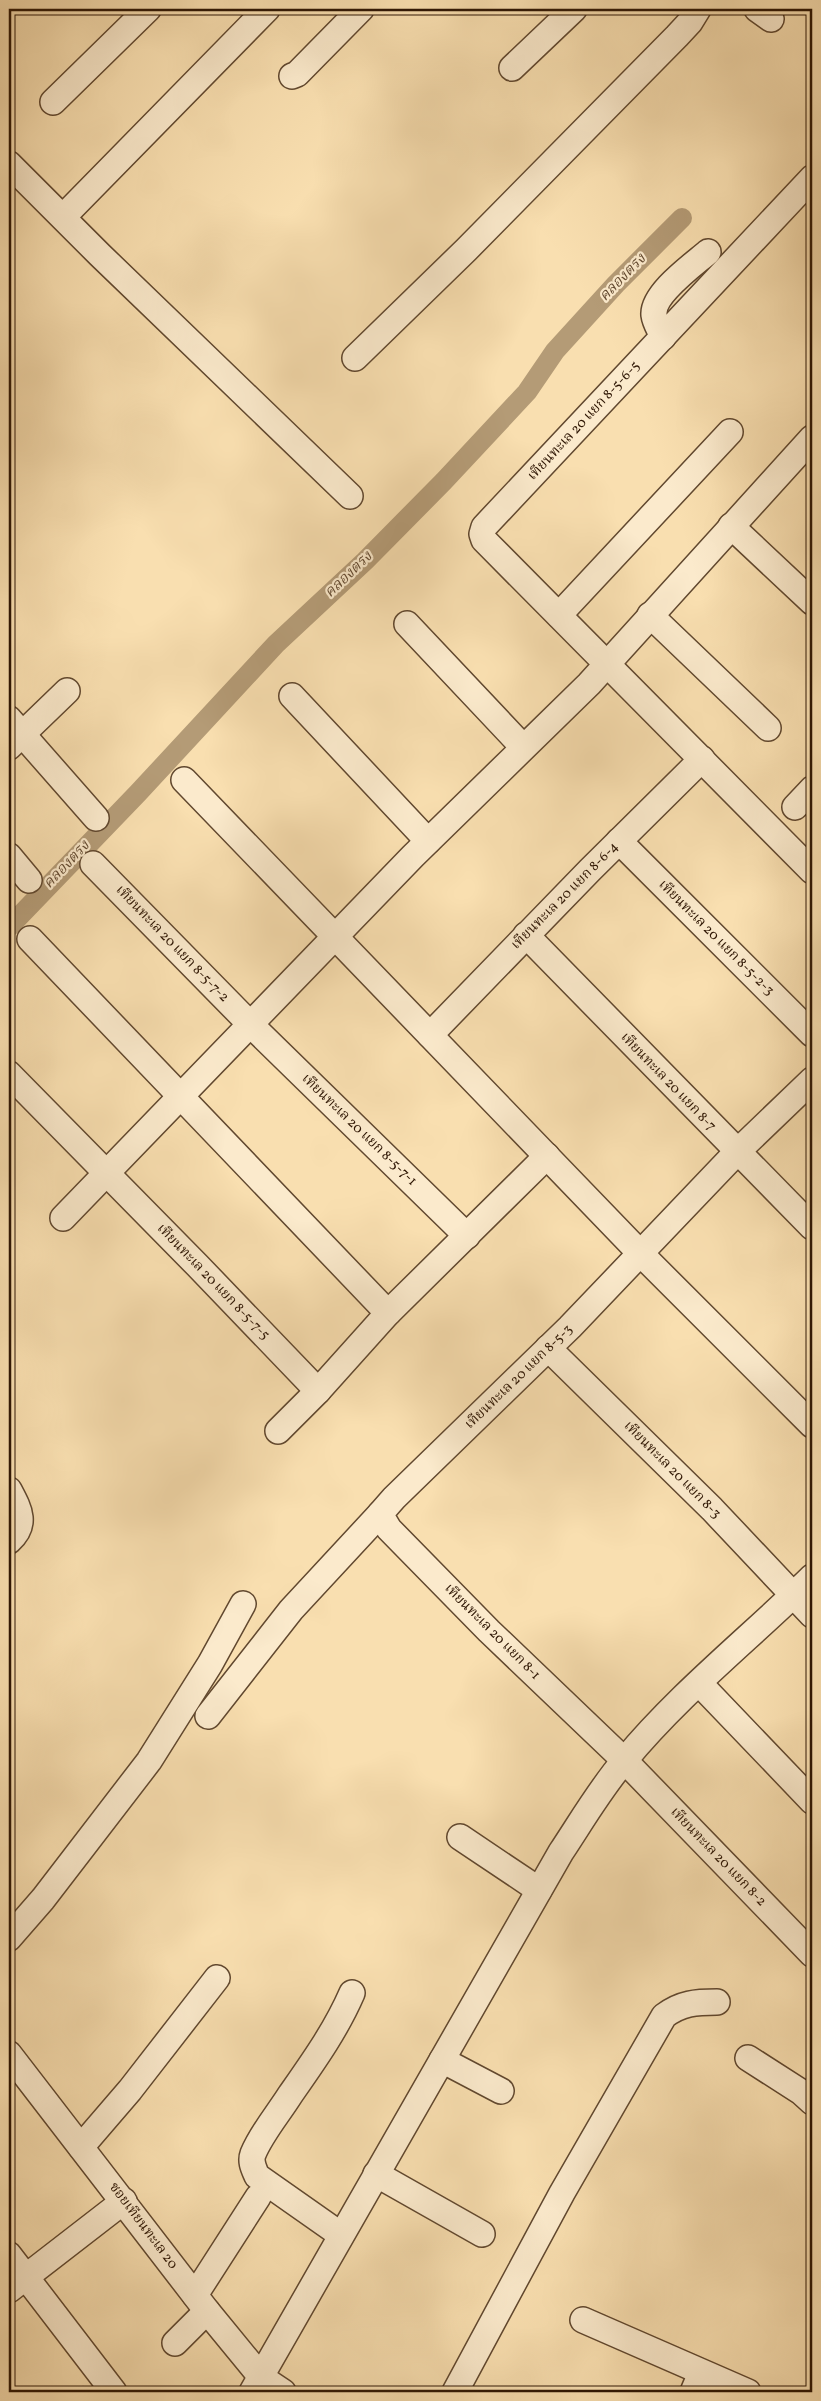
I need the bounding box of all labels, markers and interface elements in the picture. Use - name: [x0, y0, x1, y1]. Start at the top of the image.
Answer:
- water label: คลองตรง: [595, 249, 651, 307]
- street label: เทียนทะเล 20 แยก 8-5-6-5: [524, 357, 644, 485]
- water label: คลองตรง: [320, 547, 378, 603]
- water label: คลองตรง: [39, 836, 95, 894]
- street label: เทียนทะเล 20 แยก 8-6-4: [507, 838, 623, 954]
- street label: เทียนทะเล 20 แยก 8-5-2-3: [654, 876, 778, 1000]
- street label: เทียนทะเล 20 แยก 8-5-7-2: [111, 881, 233, 1007]
- street label: เทียนทะเล 20 แยก 8-7: [616, 1028, 720, 1136]
- street label: เทียนทะเล 20 แยก 8-5-7-1: [297, 1070, 421, 1190]
- street label: เทียนทะเล 20 แยก 8-5-7-5: [152, 1220, 274, 1344]
- street label: เทียนทะเล 20 แยก 8-5-3: [461, 1320, 577, 1434]
- street label: เทียนทะเล 20 แยก 8-3: [619, 1417, 725, 1523]
- street label: เทียนทะเล 20 แยก 8-1: [440, 1580, 544, 1684]
- street label: เทียนทะเล 20 แยก 8-2: [666, 1803, 770, 1911]
- street label: ซอยเทียนทะเล 20: [104, 2179, 182, 2273]

